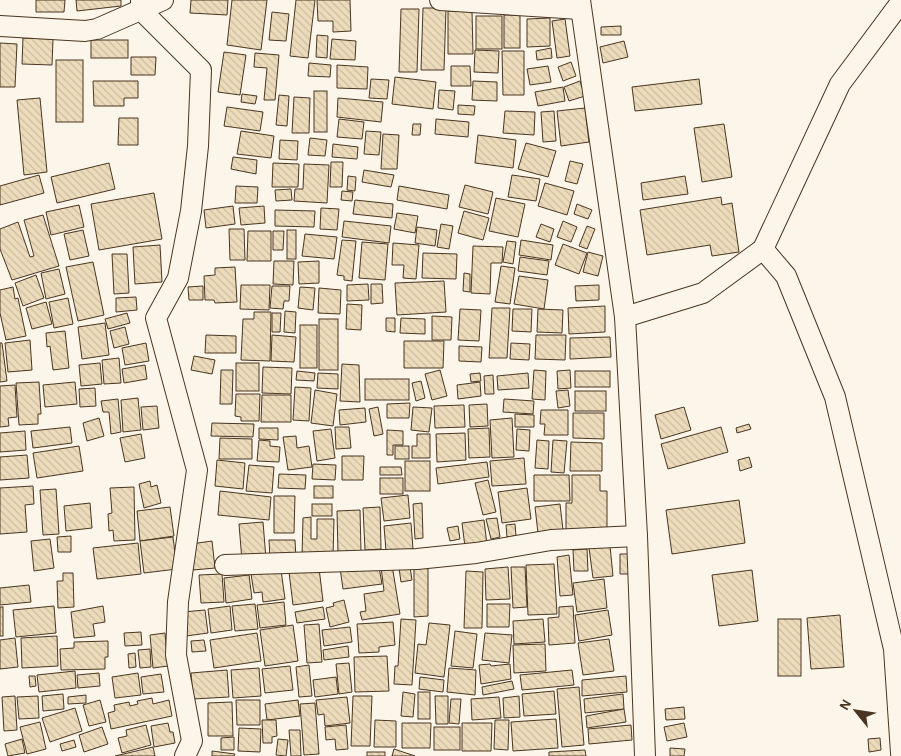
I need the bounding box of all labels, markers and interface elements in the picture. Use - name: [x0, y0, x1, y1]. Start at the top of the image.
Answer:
- north arrow: [831, 686, 881, 736]
- text: N: [837, 697, 854, 713]

